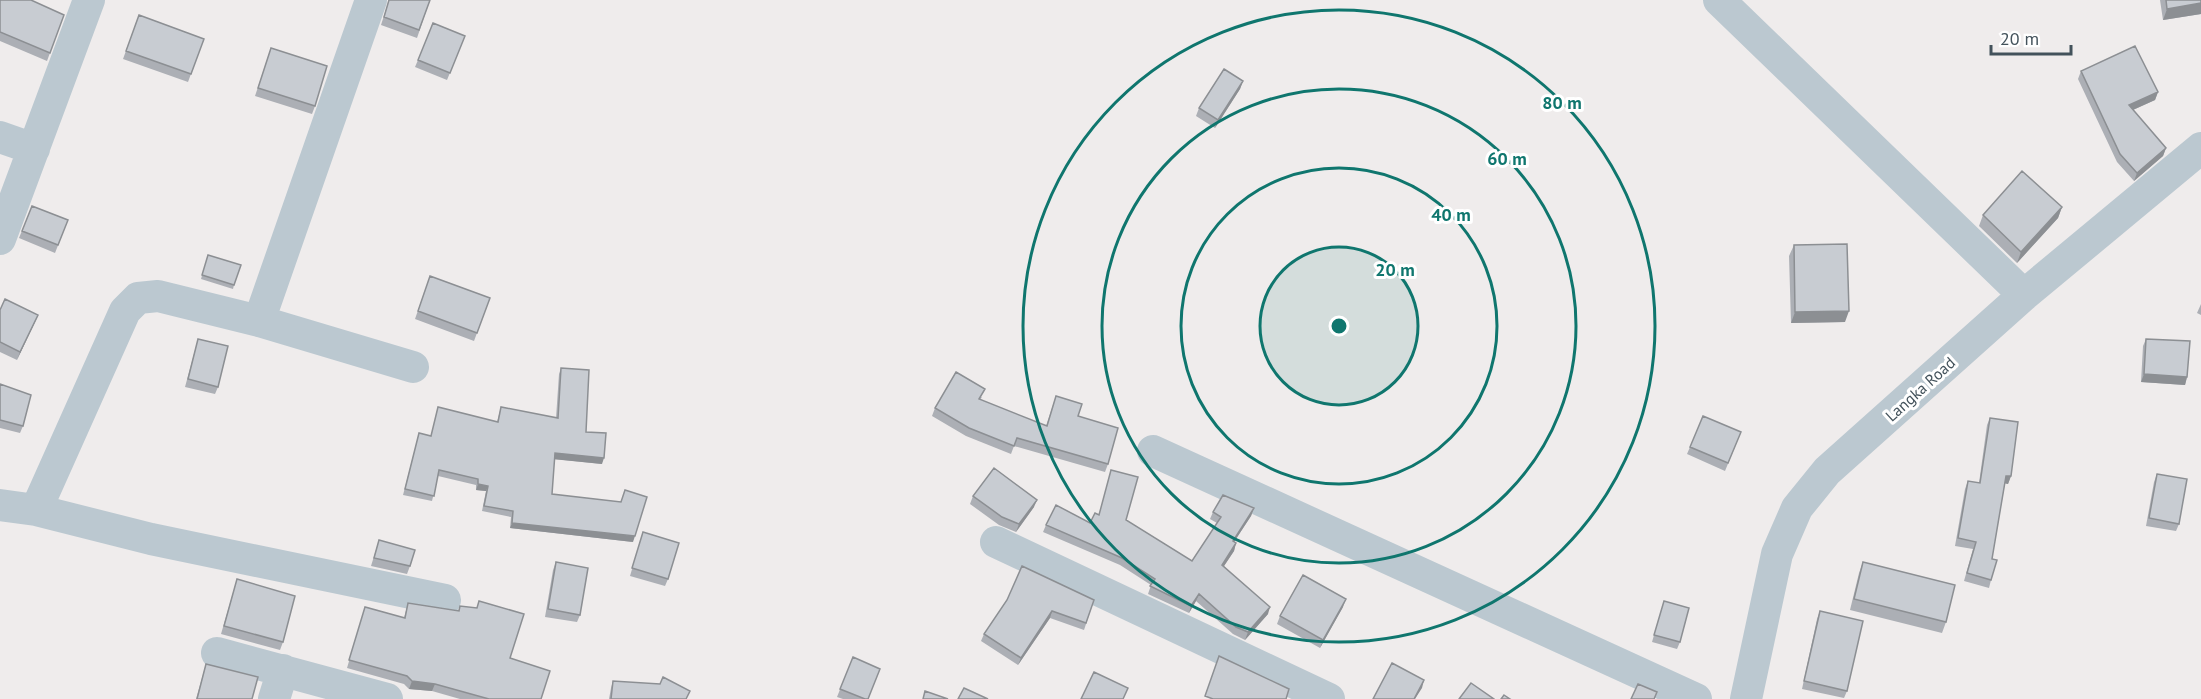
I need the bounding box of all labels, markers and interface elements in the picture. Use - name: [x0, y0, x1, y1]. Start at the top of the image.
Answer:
- scale bar: [1991, 18, 2070, 56]
- text: 20 m: [2000, 27, 2039, 50]
- text: 80 m: [1542, 91, 1582, 114]
- text: 60 m: [1487, 147, 1527, 170]
- text: 40 m: [1431, 203, 1471, 226]
- text: 20 m: [1375, 258, 1415, 281]
- centre of rings: [1329, 316, 1349, 336]
- street label: Langka Road: [1881, 352, 1959, 426]

